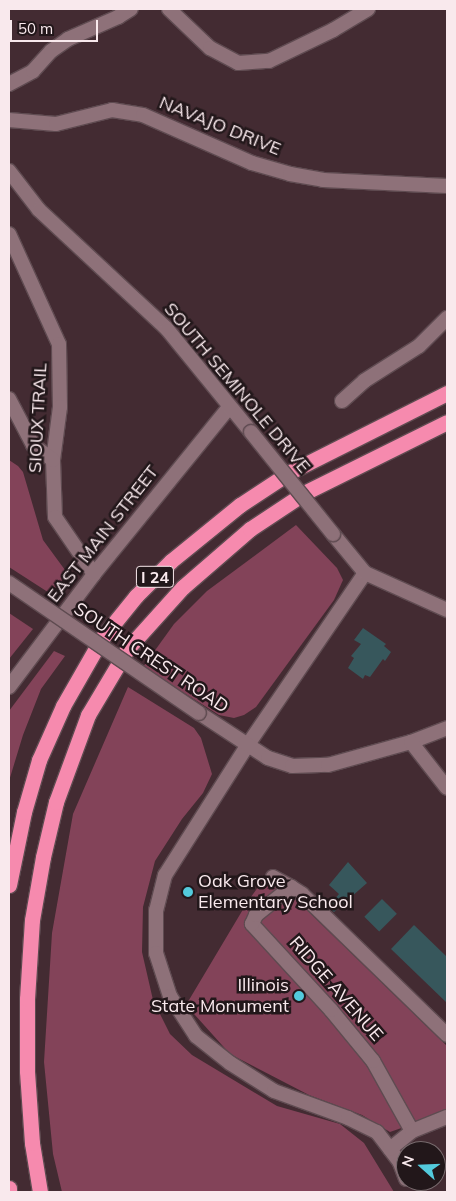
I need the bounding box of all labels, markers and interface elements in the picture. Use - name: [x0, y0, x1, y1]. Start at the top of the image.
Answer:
- scale bar: [12, 10, 100, 42]
- text: 50 m: [18, 19, 53, 38]
- street label: NAVAJO DRIVE: [156, 92, 284, 160]
- street label: SOUTH SEMINOLE DRIVE: [159, 298, 315, 478]
- street label: SIOUX TRAIL: [24, 363, 52, 473]
- street label: EAST MAIN STREET: [43, 461, 163, 607]
- road number: I 24: [135, 564, 175, 590]
- street label: SOUTH CREST ROAD: [70, 598, 232, 718]
- place label: Oak Grove Elementary School: [198, 871, 353, 914]
- marker: Oak Grove Elementary School: [182, 886, 194, 898]
- street label: RIDGE AVENUE: [285, 932, 387, 1046]
- place label: Illinois State Monument: [151, 975, 289, 1018]
- marker: Illinois State Monument: [293, 990, 305, 1002]
- north arrow: [396, 1141, 446, 1191]
- text: N: [398, 1153, 418, 1169]

